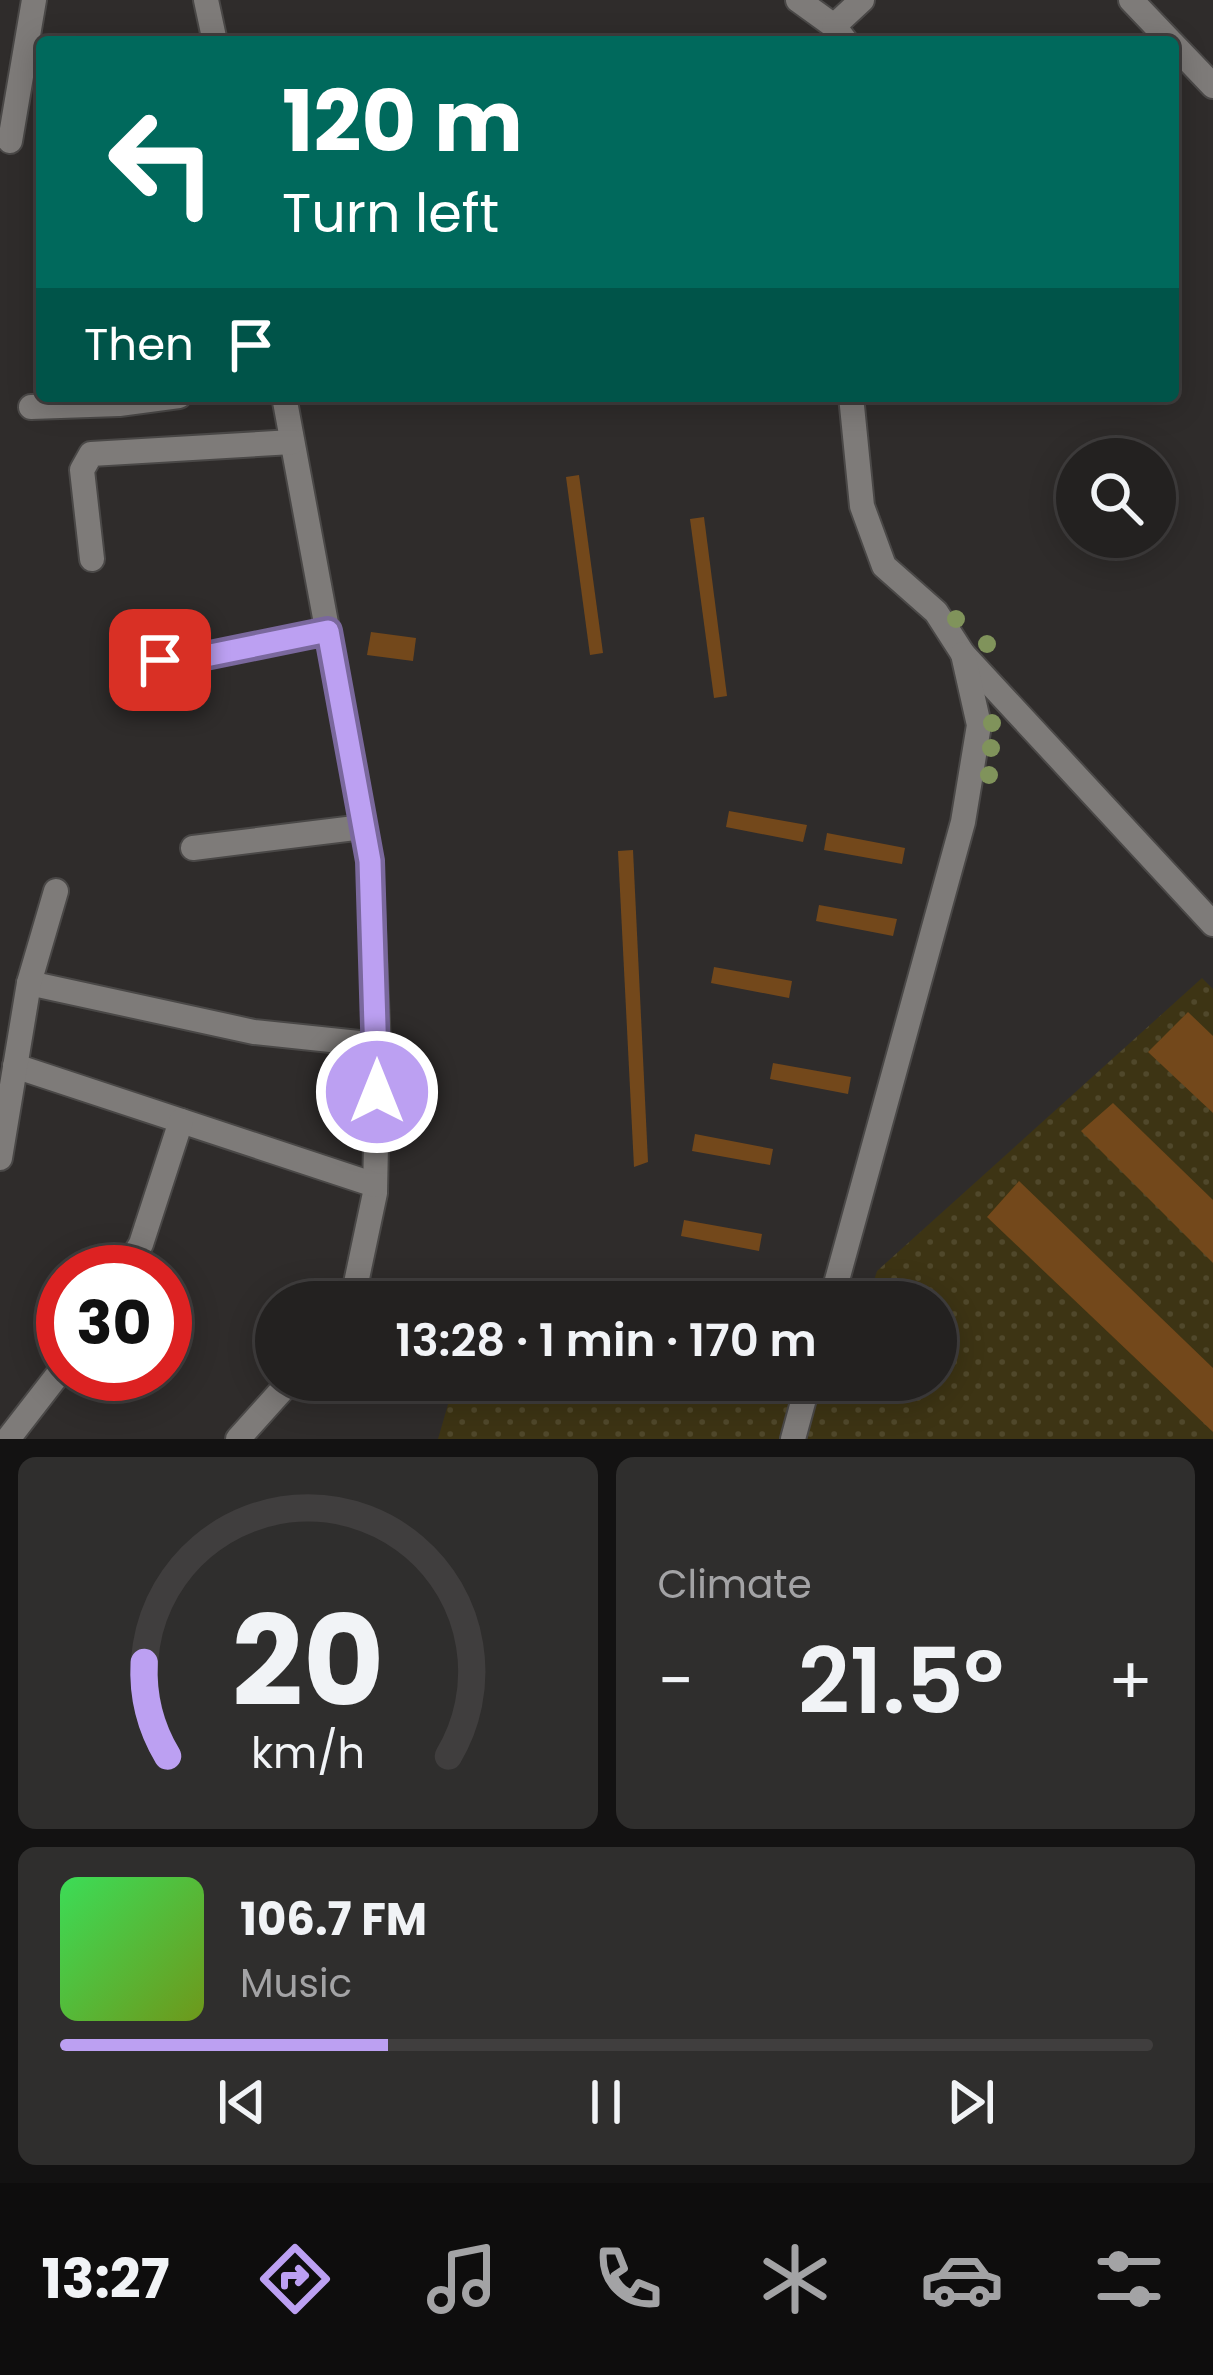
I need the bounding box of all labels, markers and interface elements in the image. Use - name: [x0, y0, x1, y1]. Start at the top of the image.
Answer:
- text: 120 m: [282, 63, 523, 180]
- icon: left: [84, 84, 240, 240]
- text: Turn left: [282, 175, 499, 251]
- icon: arrive: [218, 312, 284, 378]
- text: Then: [84, 313, 194, 376]
- map controls: [1056, 438, 1176, 558]
- button: search: [1056, 438, 1176, 558]
- pin: [109, 609, 211, 711]
- icon: arrive: [127, 627, 193, 693]
- position arrow: [314, 1029, 440, 1155]
- speed limit sign: 30: [36, 1245, 192, 1401]
- text: 13:28 · 1 min · 170 m: [395, 1309, 817, 1372]
- text: Climate: [658, 1557, 812, 1612]
- text: 20: [231, 1574, 384, 1749]
- text: 21.5°: [798, 1618, 1004, 1745]
- text: −: [658, 1635, 694, 1727]
- text: +: [1108, 1635, 1153, 1727]
- text: km/h: [251, 1723, 365, 1783]
- text: 106.7 FM: [240, 1888, 427, 1951]
- text: Music: [240, 1956, 352, 2011]
- icon: previous: [209, 2069, 275, 2135]
- icon: pause: [573, 2069, 639, 2135]
- icon: next: [938, 2069, 1004, 2135]
- icon: directions: [253, 2237, 337, 2321]
- icon: music: [420, 2237, 504, 2321]
- icon: phone: [586, 2237, 670, 2321]
- icon: climate: [753, 2237, 837, 2321]
- icon: car: [920, 2237, 1004, 2321]
- icon: filters: [1087, 2237, 1171, 2321]
- text: 13:27: [41, 2241, 170, 2317]

